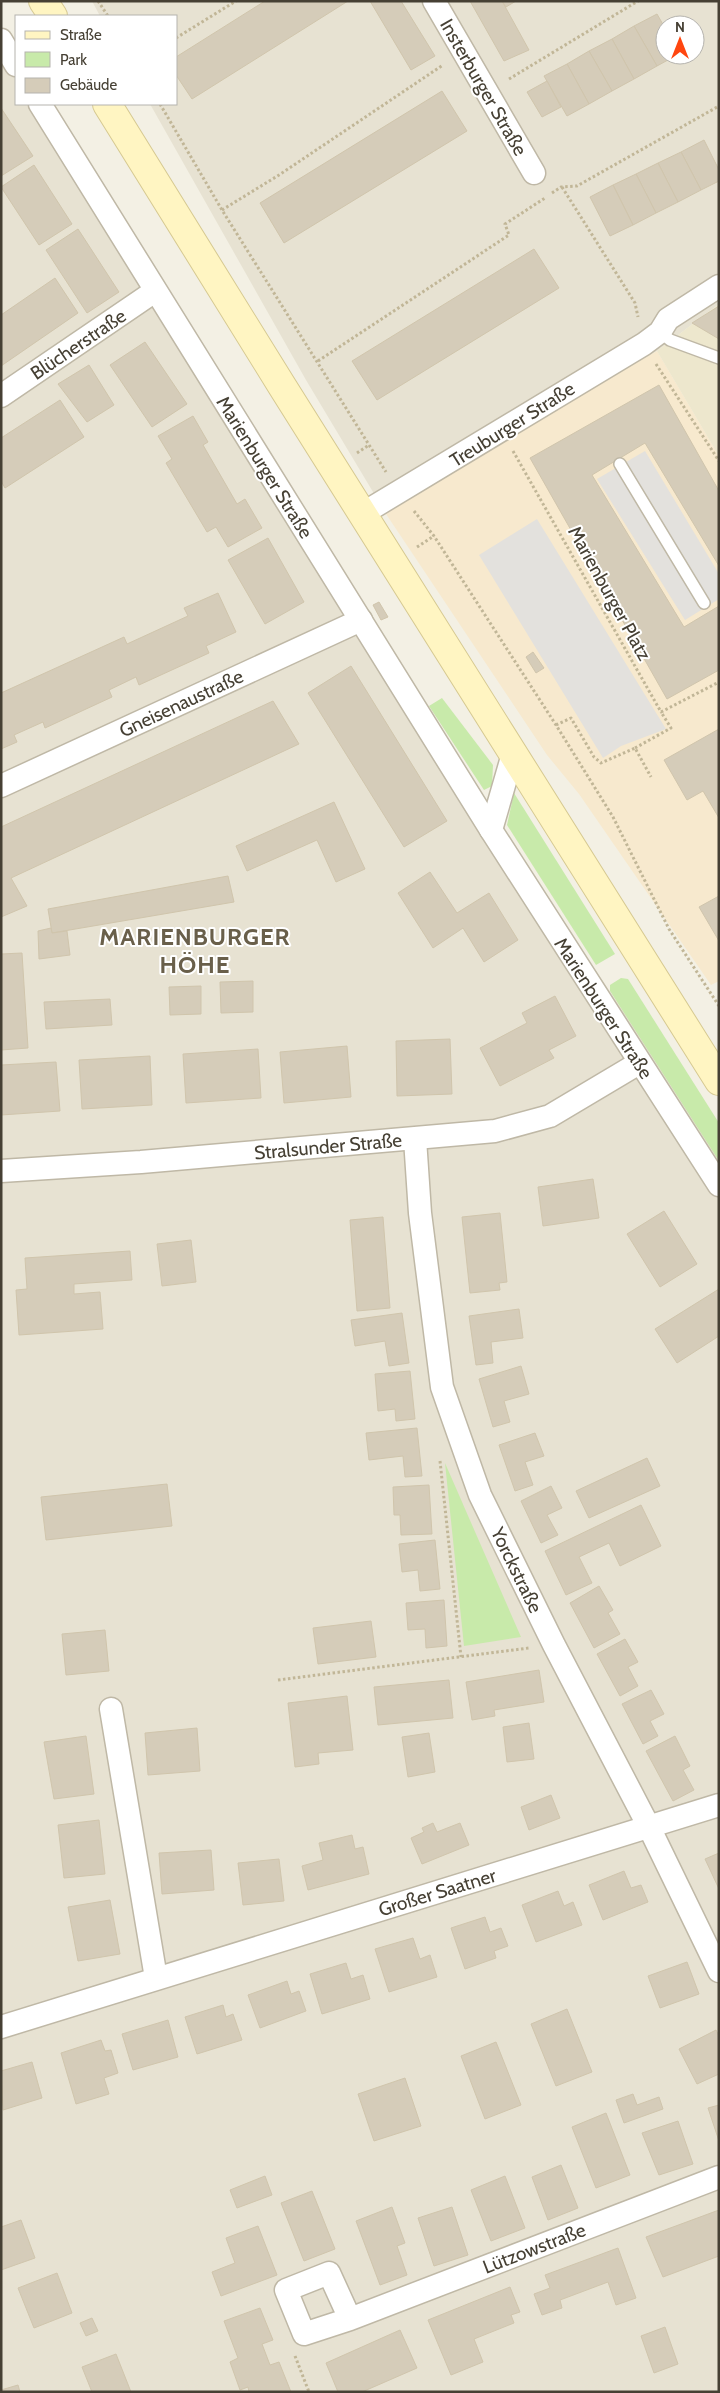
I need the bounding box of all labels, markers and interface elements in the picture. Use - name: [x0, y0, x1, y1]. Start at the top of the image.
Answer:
- legend: [15, 15, 178, 105]
- street label: Insterburger Straße: [435, 15, 532, 160]
- north arrow: [655, 15, 705, 65]
- text: N: [675, 18, 685, 36]
- text: Straße: [60, 26, 102, 44]
- text: Park: [60, 51, 87, 69]
- text: Gebäude: [60, 76, 117, 94]
- street label: Blücherstraße: [26, 304, 131, 385]
- street label: Treuburger Straße: [446, 377, 579, 472]
- street label: Marienburger Straße: [212, 392, 318, 543]
- street label: Marienburger Platz: [563, 522, 656, 665]
- street label: Gneisenaustraße: [116, 665, 247, 742]
- district label: MARIENBURGER HÖHE: [99, 922, 291, 979]
- street label: Marienburger Straße: [549, 933, 658, 1083]
- street label: Stralsunder Straße: [253, 1129, 403, 1164]
- street label: Yorckstraße: [486, 1523, 547, 1617]
- street label: Großer Saatner: [376, 1864, 499, 1921]
- street label: Lützowstraße: [479, 2218, 589, 2279]

